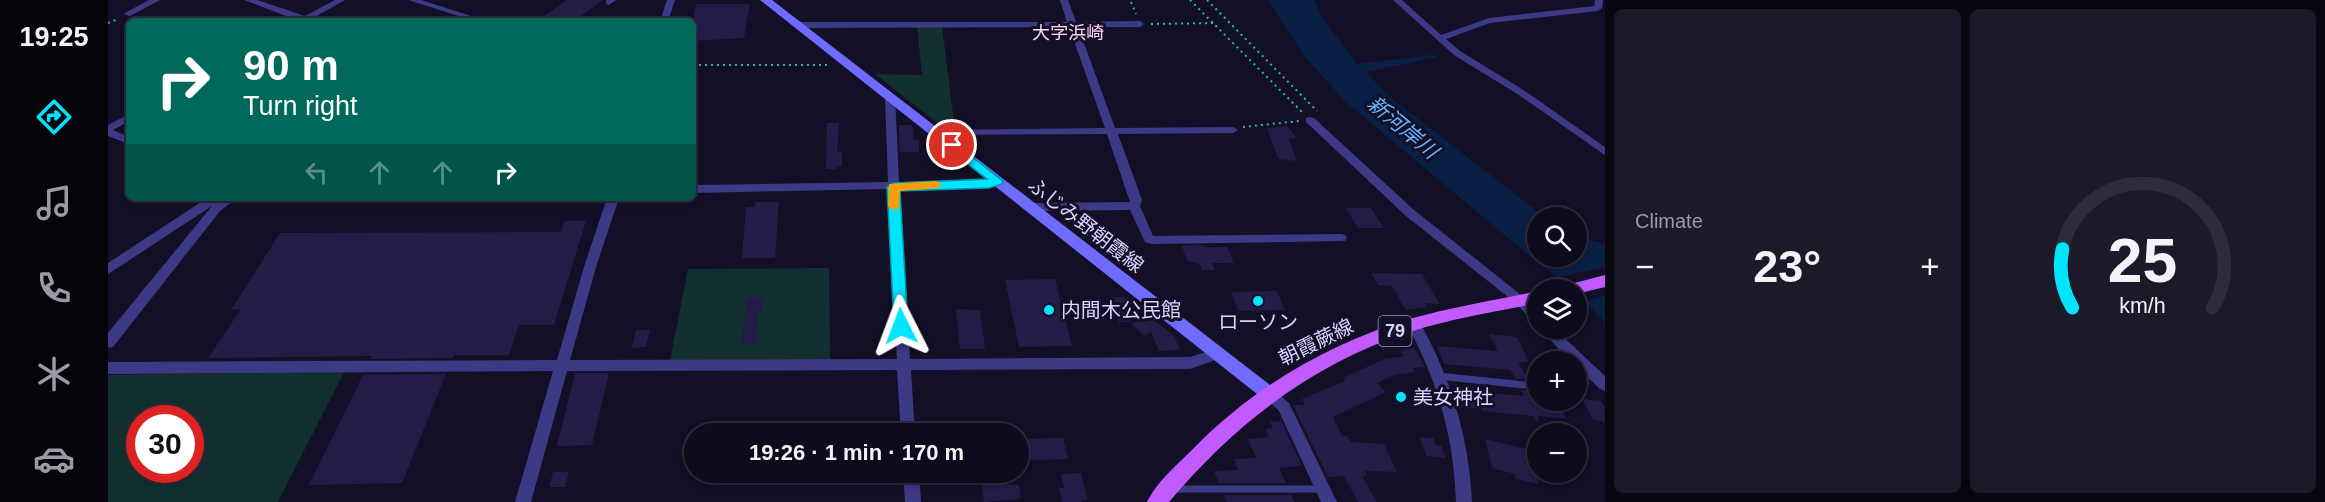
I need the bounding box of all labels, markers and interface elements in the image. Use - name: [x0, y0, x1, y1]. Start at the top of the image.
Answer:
- text: 19:25: [19, 22, 89, 52]
- district label: 大字浜崎: [1032, 23, 1104, 43]
- icon: right: [144, 42, 222, 120]
- text: 90 m: [243, 42, 339, 89]
- text: Turn right: [243, 91, 358, 121]
- water label: 新河岸川: [1363, 91, 1444, 164]
- icon: directions: [33, 96, 75, 138]
- pin: [926, 119, 977, 170]
- icon: arrive: [935, 128, 968, 161]
- icon: left: [300, 156, 333, 189]
- icon: ahead: [363, 156, 396, 189]
- icon: ahead: [426, 156, 459, 189]
- icon: right: [489, 156, 522, 189]
- street label: ふじみ野朝霞線: [1024, 173, 1148, 277]
- icon: music: [33, 182, 75, 224]
- map controls: [1527, 207, 1587, 483]
- button: search: [1527, 207, 1587, 267]
- text: Climate: [1635, 210, 1703, 232]
- text: 25: [2108, 226, 2177, 295]
- text: 23°: [1753, 241, 1821, 292]
- text: −: [1635, 248, 1654, 285]
- text: +: [1920, 248, 1940, 285]
- icon: phone: [33, 267, 75, 309]
- button: layers: [1527, 279, 1587, 339]
- position arrow: [869, 294, 933, 358]
- marker: ローソン: [1251, 294, 1265, 308]
- text: km/h: [2120, 294, 2166, 318]
- place label: 内間木公民館: [1061, 299, 1181, 321]
- marker: 内間木公民館: [1042, 303, 1056, 317]
- place label: ローソン: [1218, 311, 1298, 333]
- street label: 朝霞蕨線: [1275, 315, 1357, 369]
- road number: 79: [1378, 316, 1412, 346]
- button: +: [1527, 351, 1587, 411]
- icon: climate: [33, 353, 75, 395]
- place label: 美女神社: [1413, 386, 1493, 408]
- marker: 美女神社: [1394, 390, 1408, 404]
- speed limit sign: 30: [126, 405, 204, 483]
- button: −: [1527, 423, 1587, 483]
- icon: car: [33, 438, 75, 480]
- text: 19:26 · 1 min · 170 m: [749, 440, 964, 465]

